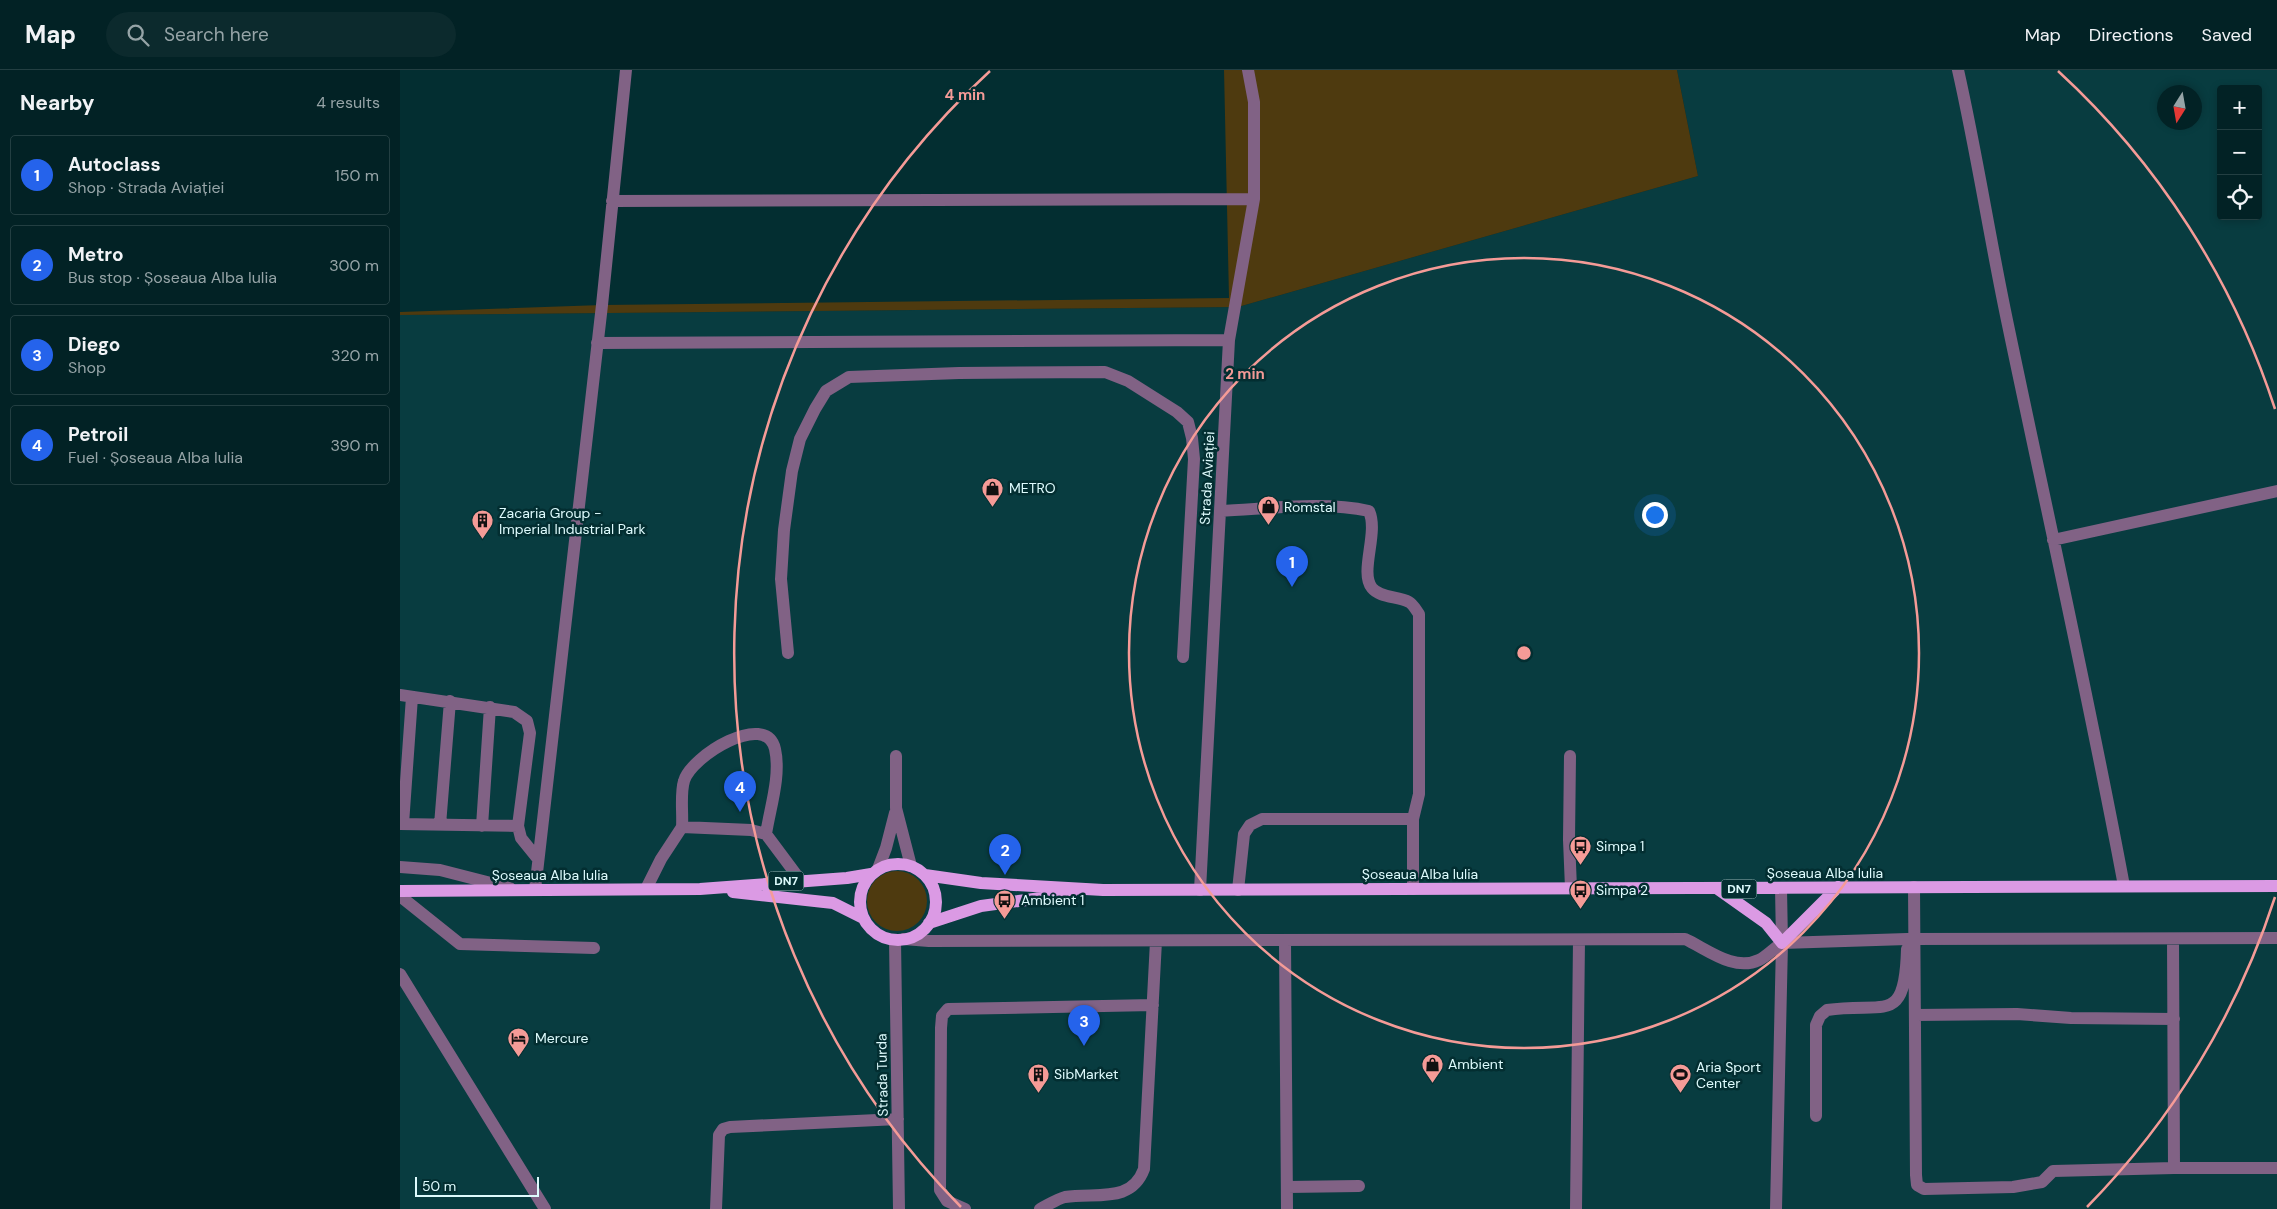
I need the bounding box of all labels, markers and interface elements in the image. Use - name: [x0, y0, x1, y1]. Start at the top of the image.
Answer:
- search box: [106, 12, 456, 57]
- text: Map: [25, 19, 76, 50]
- icon: search: [124, 21, 152, 49]
- text: Search here: [164, 22, 269, 47]
- text: Map: [2025, 23, 2061, 47]
- text: Directions: [2089, 23, 2174, 47]
- text: Saved: [2202, 23, 2252, 47]
- text: 4 min: [945, 85, 985, 105]
- north arrow: [2157, 85, 2202, 130]
- map controls: [2217, 85, 2262, 220]
- button: +: [2217, 85, 2262, 130]
- text: Nearby: [20, 89, 94, 117]
- text: 4 results: [316, 92, 380, 113]
- button: −: [2217, 130, 2262, 175]
- text: Autoclass: [68, 152, 161, 177]
- text: 1: [34, 165, 40, 186]
- text: 150 m: [335, 165, 379, 186]
- button: locate: [2217, 175, 2262, 220]
- text: Shop · Strada Aviației: [68, 177, 224, 198]
- text: Metro: [68, 242, 124, 267]
- text: 2: [32, 255, 42, 276]
- text: 300 m: [329, 255, 379, 276]
- text: Bus stop · Șoseaua Alba Iulia: [68, 267, 277, 288]
- text: Diego: [68, 332, 120, 357]
- text: 3: [32, 345, 42, 366]
- text: 320 m: [331, 345, 379, 366]
- text: Shop: [68, 357, 106, 378]
- text: 2 min: [1225, 364, 1265, 384]
- text: Petroil: [68, 422, 128, 447]
- street label: Strada Aviației: [1196, 431, 1218, 525]
- text: 4: [32, 435, 42, 456]
- text: 390 m: [331, 435, 379, 456]
- text: Fuel · Șoseaua Alba Iulia: [68, 447, 243, 468]
- shop icon: METRO: [981, 476, 1005, 507]
- place label: METRO: [1009, 479, 1056, 497]
- shop icon: Romstal: [1256, 495, 1280, 526]
- place label: Romstal: [1284, 498, 1336, 516]
- your location: [1642, 502, 1668, 528]
- place label: Zacaria Group - Imperial Industrial Park: [499, 504, 645, 538]
- building icon: Zacaria Group - Imperial Industrial Park: [471, 509, 495, 540]
- pin: 1: [1276, 546, 1308, 587]
- centre of rings: [1515, 644, 1533, 662]
- pin: 4: [724, 771, 756, 812]
- pin: 2: [989, 834, 1021, 875]
- bus stop icon: Simpa 1: [1568, 834, 1592, 865]
- place label: Simpa 1: [1596, 837, 1644, 855]
- street label: Șoseaua Alba Iulia: [1767, 864, 1883, 882]
- street label: Șoseaua Alba Iulia: [1362, 865, 1478, 883]
- street label: Șoseaua Alba Iulia: [492, 866, 608, 884]
- road number: DN7: [768, 871, 804, 890]
- bus stop icon: Simpa 2: [1568, 878, 1592, 909]
- road number: DN7: [1722, 880, 1756, 899]
- place label: Simpa 2: [1596, 881, 1648, 899]
- bus stop icon: Ambient 1: [993, 888, 1017, 919]
- place label: Ambient 1: [1021, 891, 1084, 909]
- pin: 3: [1068, 1005, 1100, 1046]
- hotel icon: Mercure: [507, 1026, 531, 1057]
- place label: Mercure: [535, 1029, 589, 1047]
- street label: Strada Turda: [872, 1033, 892, 1117]
- shop icon: Ambient: [1420, 1052, 1444, 1083]
- place label: Ambient: [1448, 1055, 1503, 1073]
- place label: Aria Sport Center: [1696, 1058, 1761, 1092]
- building icon: SibMarket: [1026, 1062, 1050, 1093]
- sports icon: Aria Sport Center: [1668, 1063, 1692, 1094]
- place label: SibMarket: [1054, 1065, 1119, 1083]
- scale bar: [415, 1174, 539, 1197]
- text: 50 m: [422, 1177, 456, 1195]

